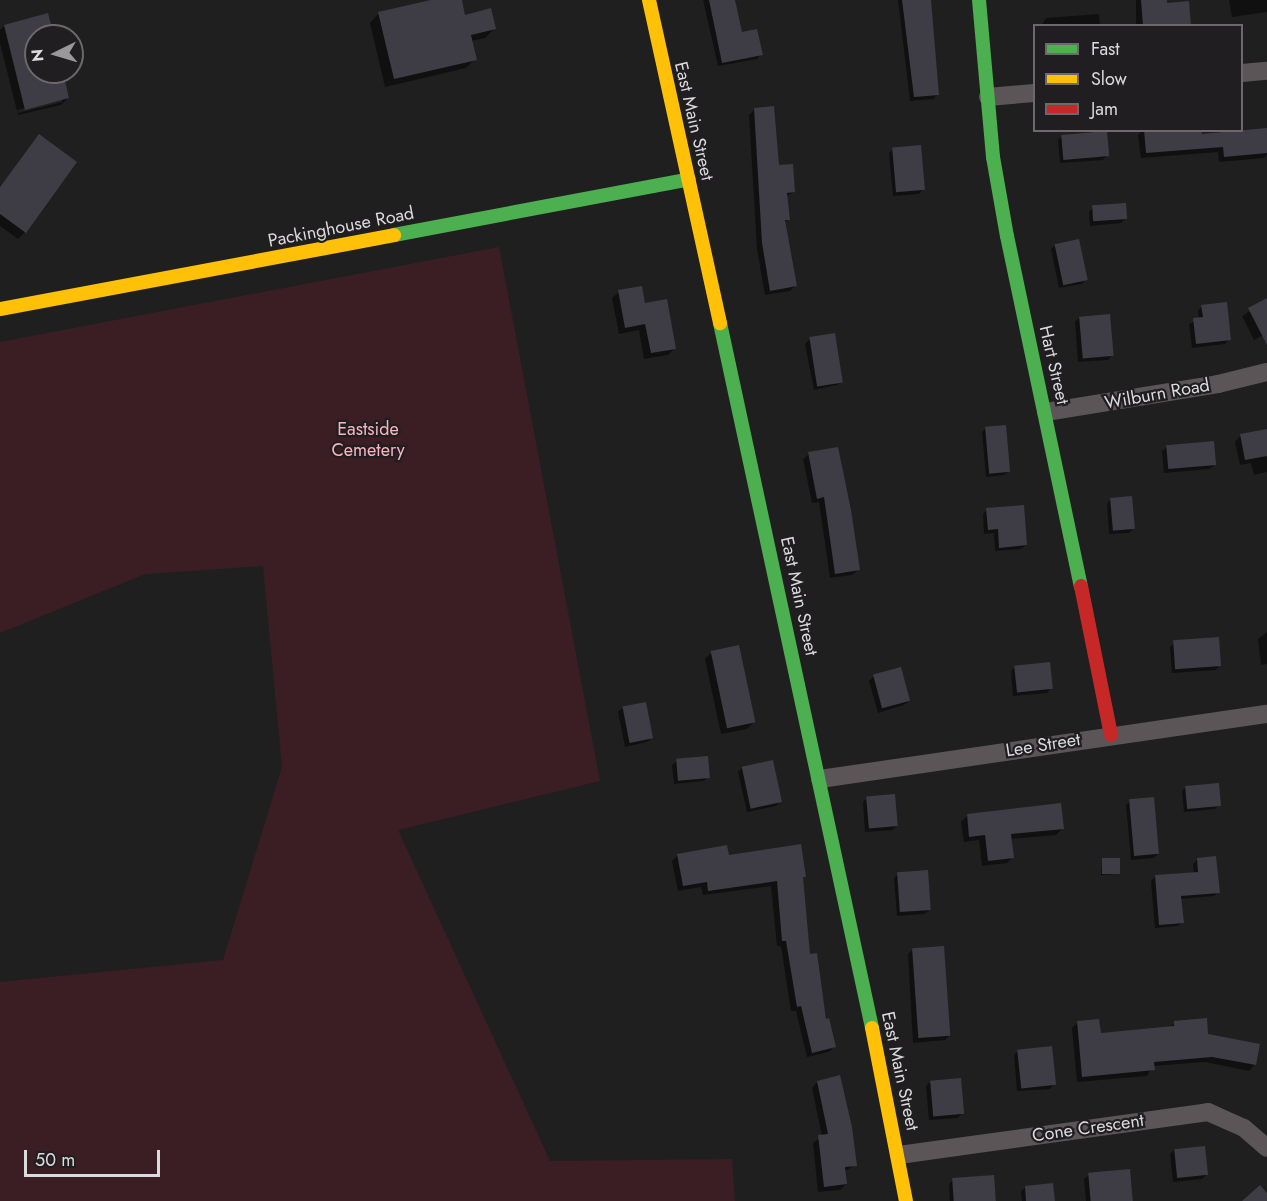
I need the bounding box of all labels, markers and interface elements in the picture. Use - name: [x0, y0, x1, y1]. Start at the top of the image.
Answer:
- north arrow: [24, 24, 84, 84]
- legend: [1033, 24, 1243, 132]
- text: Fast: [1091, 36, 1120, 62]
- text: N: [26, 48, 50, 63]
- street label: East Main Street: [670, 60, 718, 182]
- text: Slow: [1091, 66, 1127, 92]
- text: Jam: [1091, 96, 1118, 122]
- street label: Packinghouse Road: [266, 202, 416, 252]
- street label: Hart Street: [1034, 323, 1074, 407]
- street label: Wilburn Road: [1103, 374, 1211, 414]
- park label: Eastside Cemetery: [331, 419, 405, 462]
- street label: East Main Street: [776, 534, 822, 658]
- street label: Lee Street: [1004, 728, 1082, 762]
- street label: East Main Street: [877, 1009, 923, 1133]
- street label: Cone Crescent: [1031, 1109, 1145, 1147]
- scale bar: [27, 1138, 164, 1176]
- text: 50 m: [35, 1147, 75, 1173]

